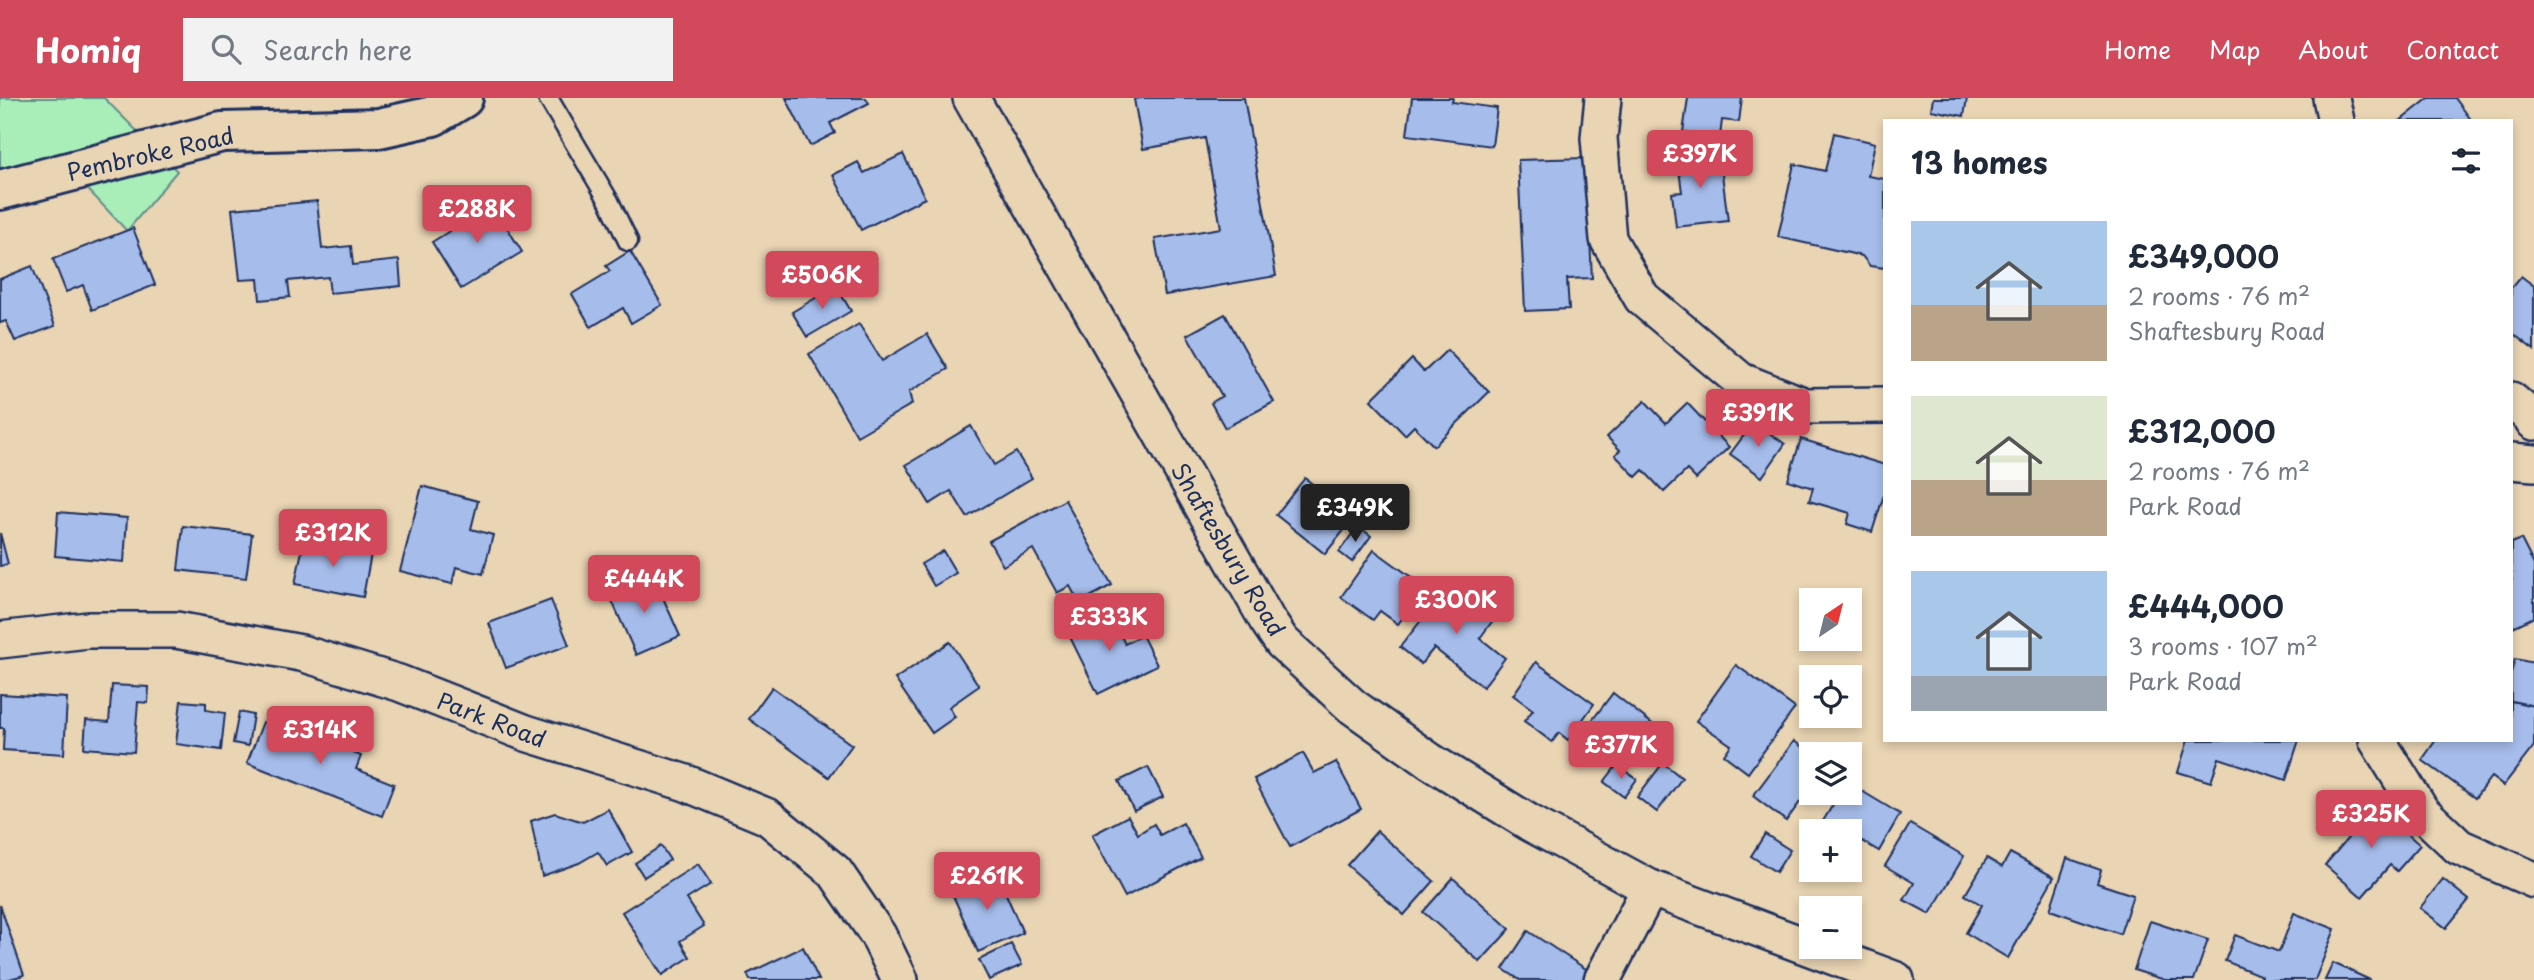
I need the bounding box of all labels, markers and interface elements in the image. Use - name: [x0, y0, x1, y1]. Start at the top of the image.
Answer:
- search box: [183, 18, 673, 81]
- text: Homiq: [35, 24, 141, 74]
- icon: search: [207, 30, 245, 68]
- text: Search here: [263, 30, 412, 69]
- text: Home: [2104, 31, 2171, 67]
- text: Map: [2209, 31, 2260, 67]
- text: About: [2298, 31, 2368, 67]
- text: Contact: [2406, 31, 2499, 67]
- street label: Pembroke Road: [63, 117, 237, 189]
- pin: £397K: [1651, 130, 1749, 190]
- text: £397K: [1663, 135, 1737, 170]
- text: 13 homes: [1911, 139, 2048, 184]
- icon: filters: [2447, 142, 2485, 180]
- pin: £288K: [428, 186, 526, 245]
- text: £288K: [438, 190, 516, 225]
- text: £349,000: [2128, 233, 2279, 278]
- icon: home: [1967, 249, 2051, 333]
- pin: £506K: [773, 252, 871, 311]
- text: £506K: [782, 256, 862, 291]
- text: 2 rooms · 76 m²: [2128, 278, 2310, 313]
- text: Shaftesbury Road: [2128, 313, 2326, 348]
- pin: £391K: [1709, 390, 1807, 449]
- text: £391K: [1722, 394, 1794, 429]
- text: £312,000: [2128, 408, 2276, 453]
- icon: home: [1967, 424, 2051, 508]
- text: 2 rooms · 76 m²: [2128, 453, 2310, 488]
- street label: Shaftesbury Road: [1163, 455, 1295, 643]
- pin: £349K: [1306, 484, 1404, 544]
- text: Park Road: [2128, 488, 2242, 523]
- text: £349K: [1316, 489, 1394, 524]
- pin: £312K: [284, 510, 382, 569]
- text: £312K: [295, 514, 371, 549]
- pin: £444K: [595, 556, 693, 615]
- text: £444K: [604, 560, 684, 595]
- pin: £300K: [1407, 576, 1505, 636]
- text: £300K: [1415, 581, 1497, 616]
- text: £444,000: [2128, 583, 2284, 628]
- north arrow: [1799, 588, 1862, 651]
- map controls: [1799, 588, 1862, 959]
- pin: £333K: [1060, 594, 1158, 653]
- text: £333K: [1070, 598, 1148, 633]
- icon: home: [1967, 599, 2051, 683]
- text: 3 rooms · 107 m²: [2128, 628, 2318, 663]
- text: Park Road: [2128, 663, 2242, 698]
- button: locate: [1799, 665, 1862, 728]
- street label: Park Road: [432, 682, 552, 756]
- pin: £314K: [271, 706, 369, 766]
- text: £314K: [283, 711, 357, 746]
- pin: £377K: [1572, 722, 1670, 781]
- text: £377K: [1585, 726, 1658, 761]
- button: layers: [1799, 742, 1862, 805]
- pin: £325K: [2322, 790, 2420, 850]
- text: £325K: [2332, 795, 2410, 830]
- button: +: [1799, 819, 1862, 882]
- pin: £261K: [938, 852, 1036, 912]
- text: £261K: [950, 857, 1024, 892]
- button: −: [1799, 896, 1862, 959]

